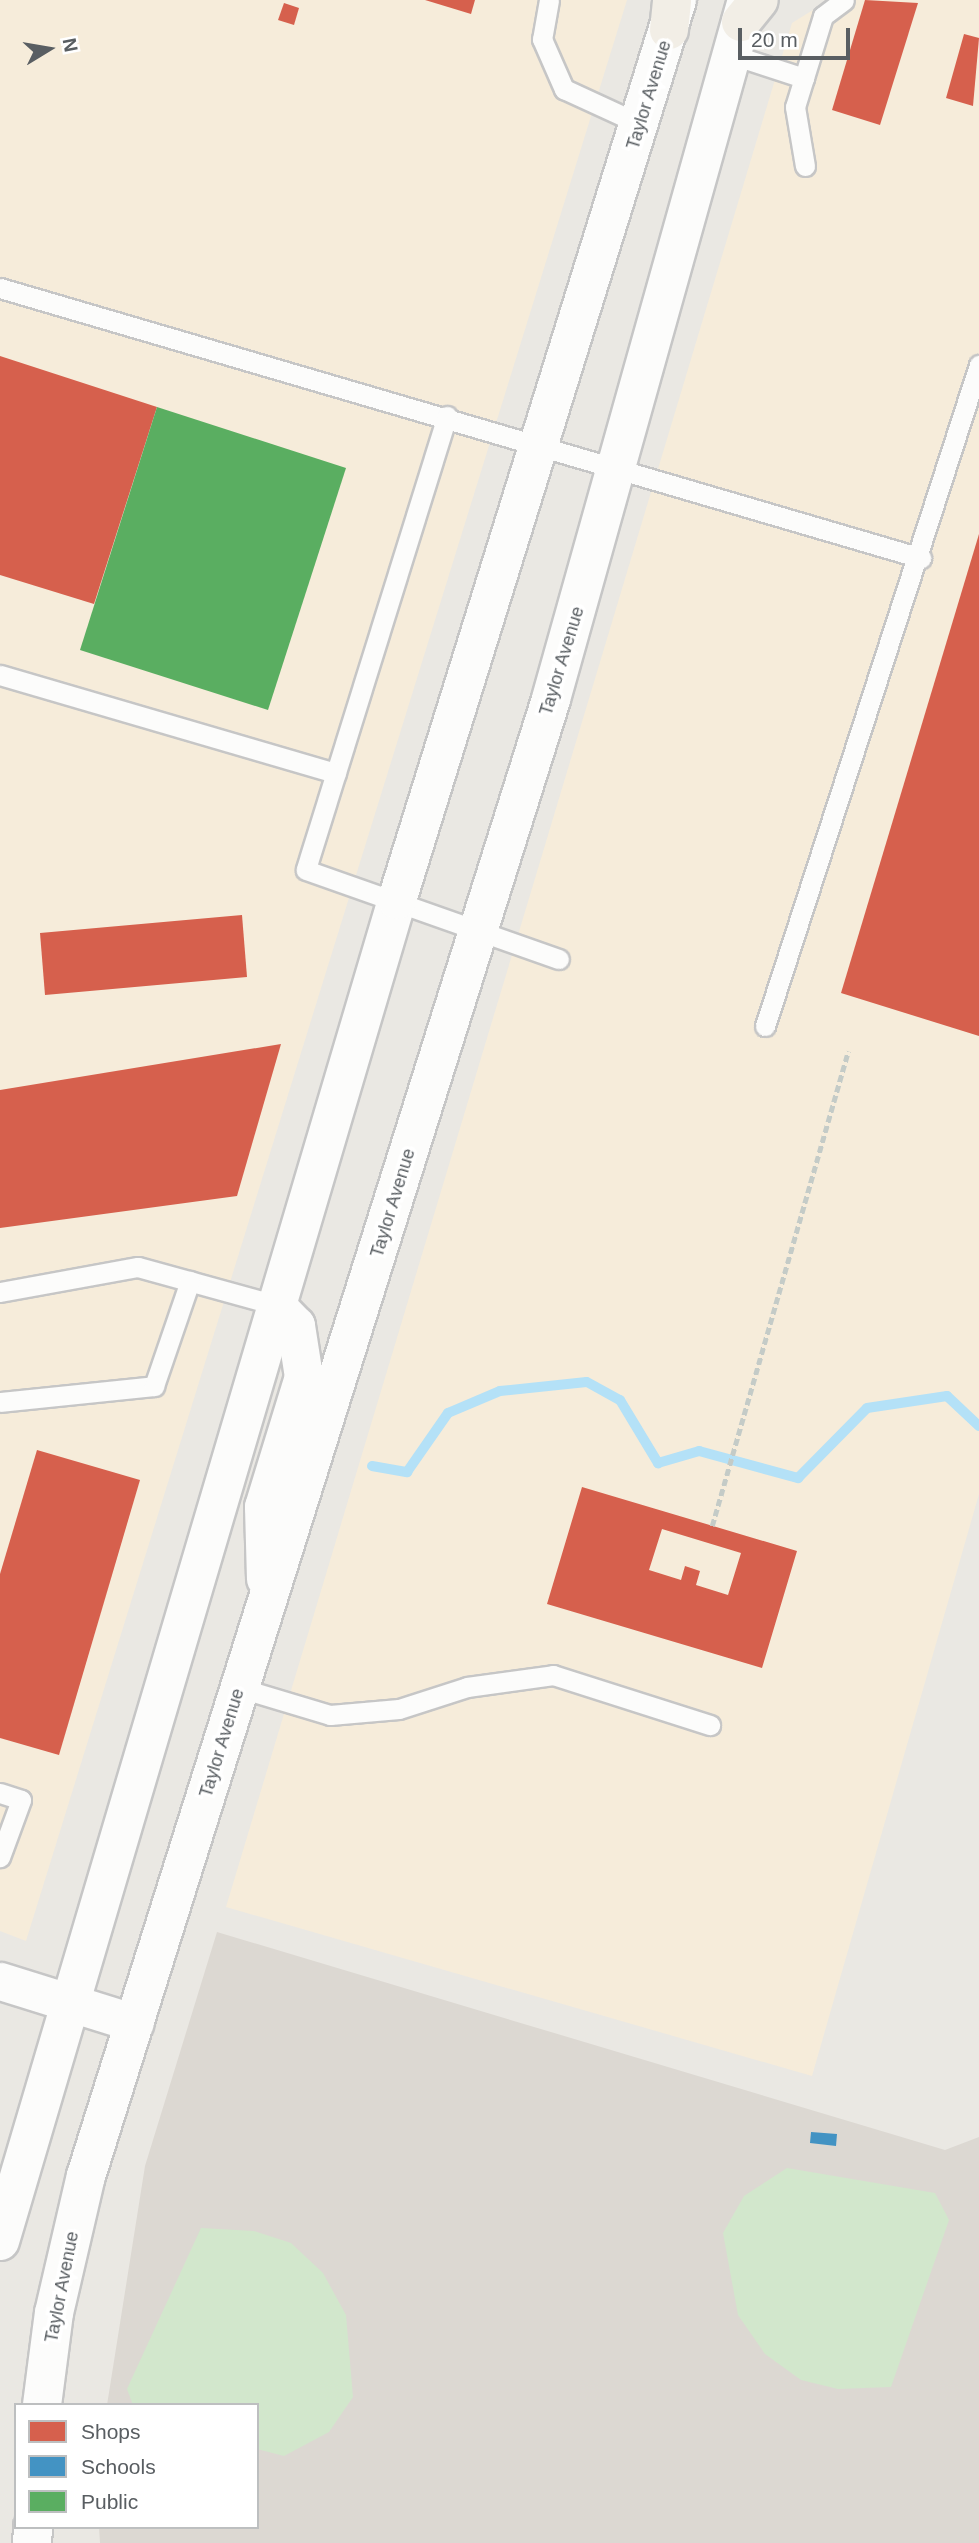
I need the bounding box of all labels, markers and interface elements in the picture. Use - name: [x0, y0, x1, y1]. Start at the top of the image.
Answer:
- north arrow: [14, 14, 84, 84]
- scale bar: [741, 14, 853, 58]
- text: 20 m: [751, 28, 798, 51]
- text: N: [58, 36, 82, 54]
- street label: Taylor Avenue: [622, 37, 676, 153]
- street label: Taylor Avenue: [535, 603, 589, 719]
- street label: Taylor Avenue: [366, 1145, 420, 1261]
- street label: Taylor Avenue: [195, 1685, 249, 1801]
- street label: Taylor Avenue: [41, 2229, 83, 2345]
- legend: [14, 2403, 259, 2529]
- text: Shops: [81, 2420, 141, 2443]
- text: Schools: [81, 2455, 156, 2478]
- text: Public: [81, 2490, 138, 2513]

